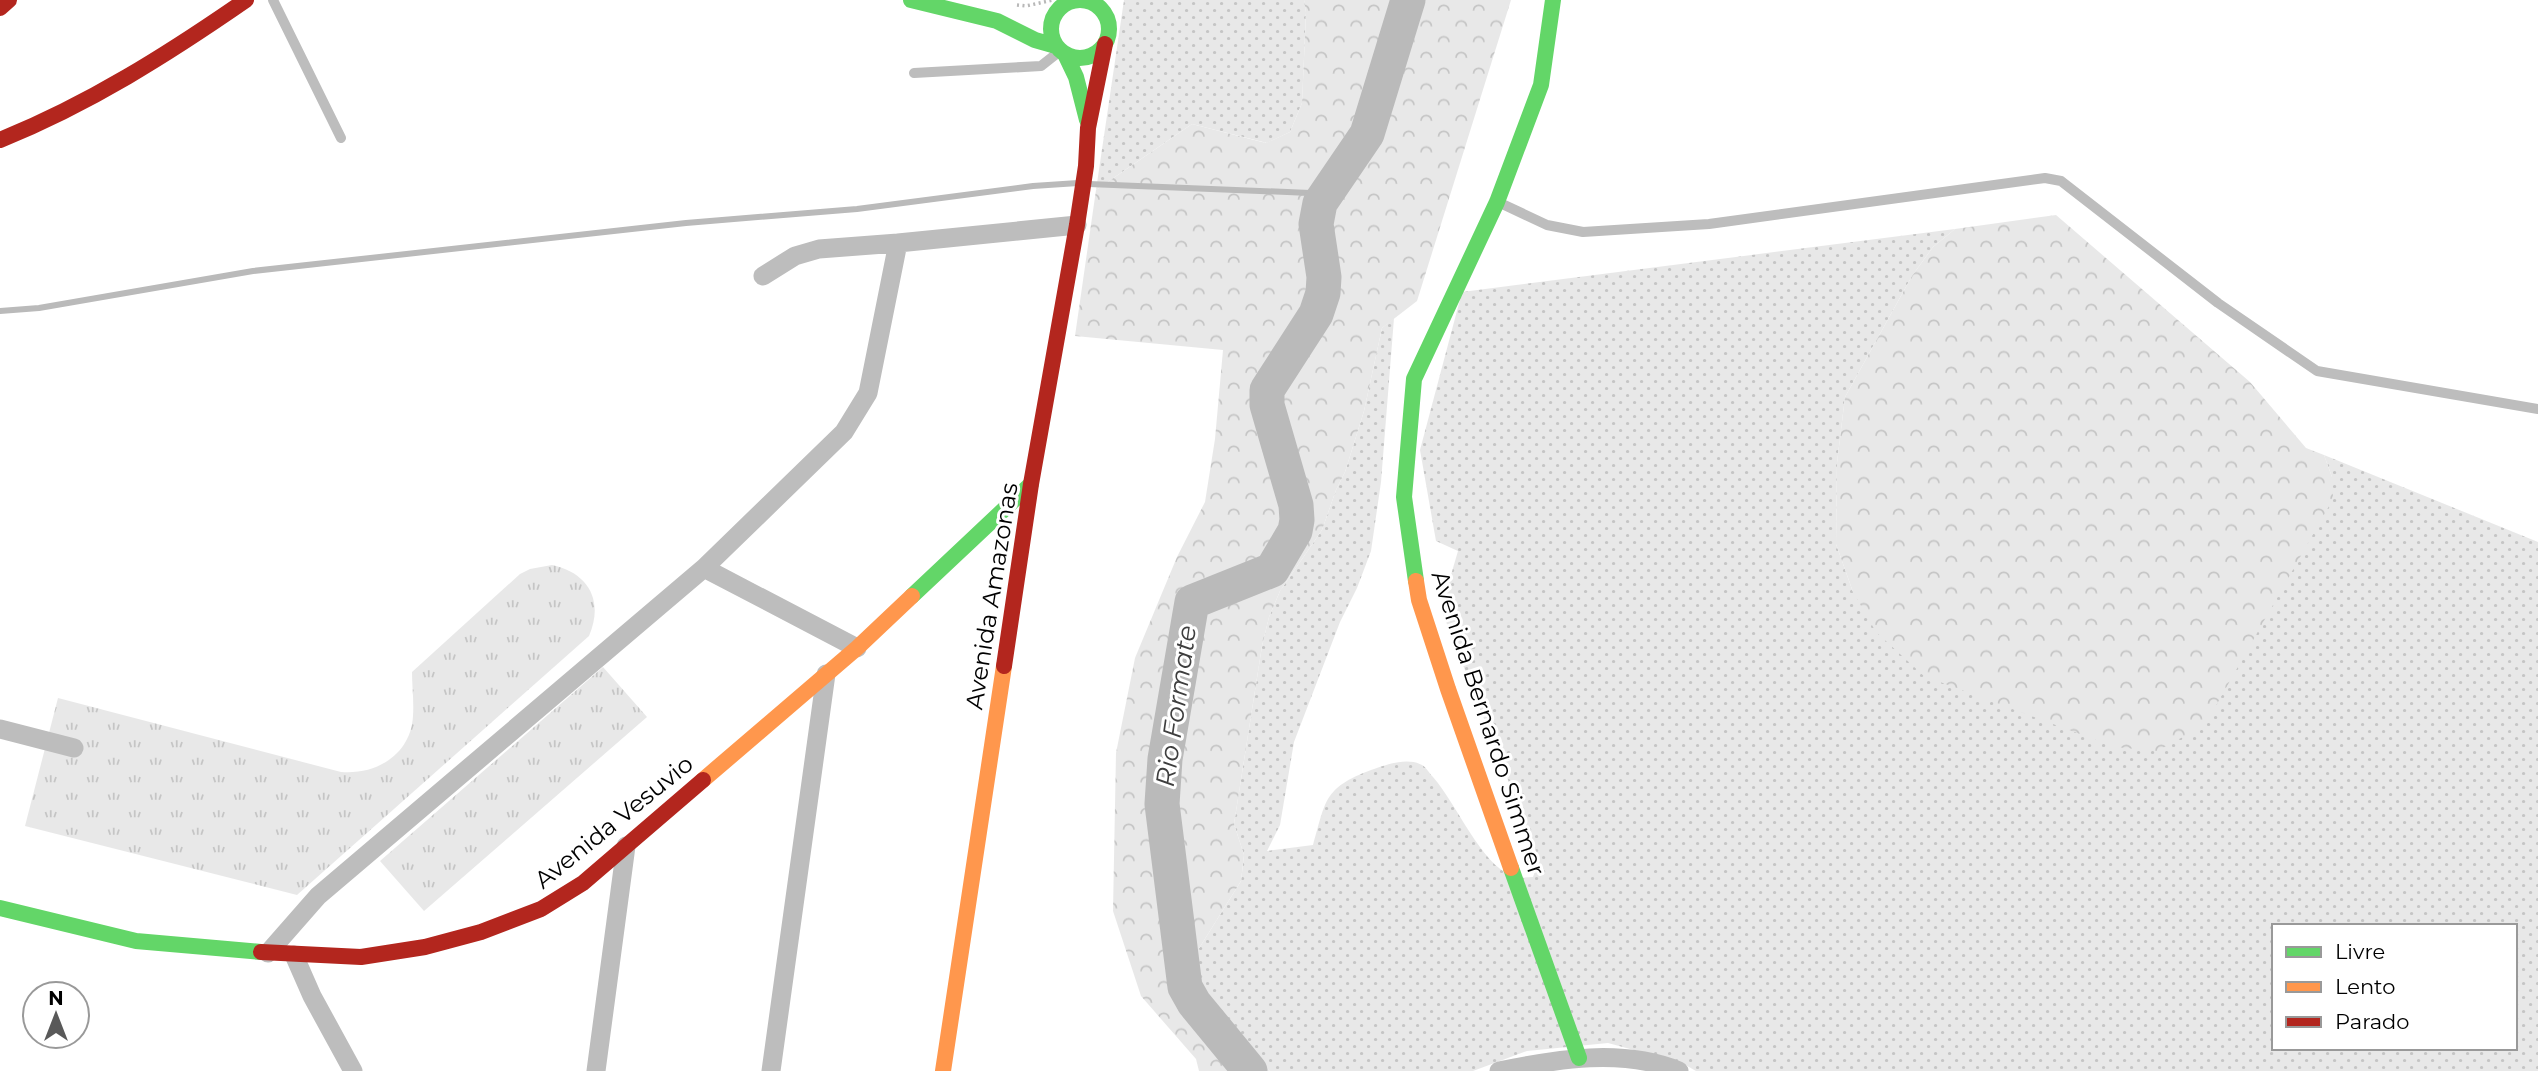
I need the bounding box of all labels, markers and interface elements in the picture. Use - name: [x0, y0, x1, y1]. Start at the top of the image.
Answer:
- street label: Avenida Amazonas: [959, 480, 1024, 711]
- street label: Avenida Bernardo Simmer: [1425, 567, 1552, 879]
- water label: Rio Formate: [1149, 623, 1203, 789]
- street label: Avenida Vesuvio: [529, 749, 699, 894]
- legend: [2272, 924, 2517, 1050]
- text: Livre: [2335, 939, 2385, 964]
- text: Lento: [2335, 974, 2395, 999]
- north arrow: [21, 980, 91, 1050]
- text: N: [48, 987, 64, 1010]
- text: Parado: [2335, 1009, 2410, 1034]

